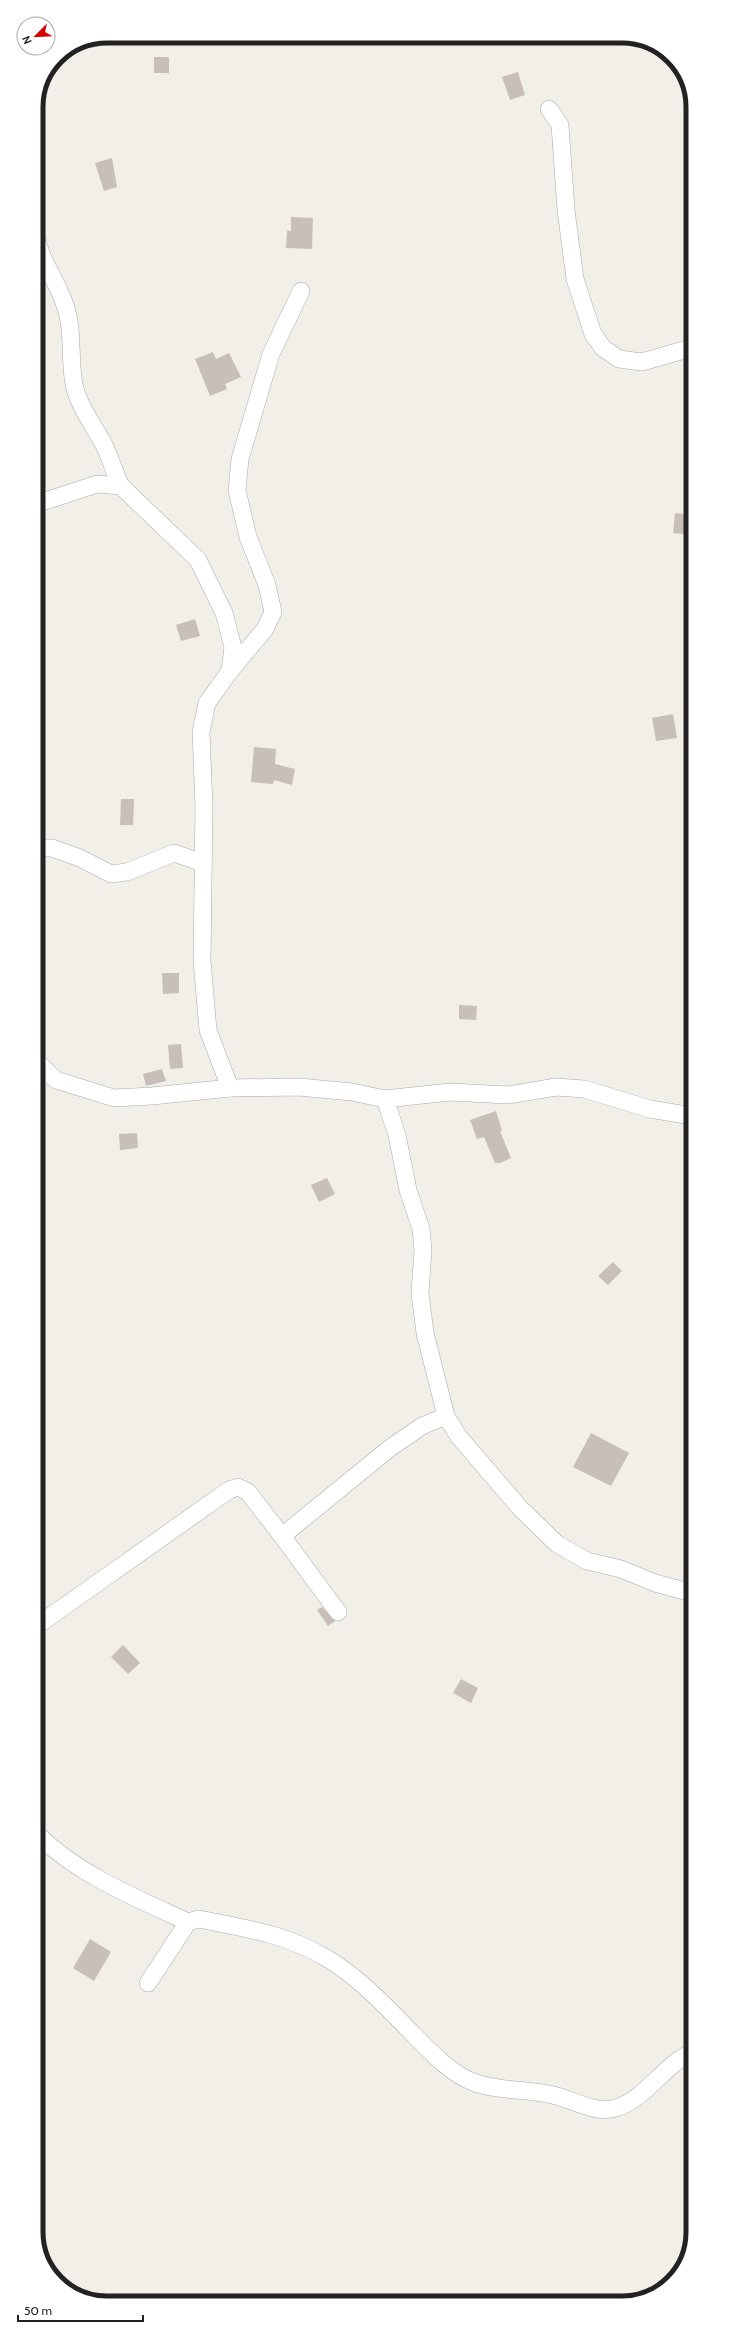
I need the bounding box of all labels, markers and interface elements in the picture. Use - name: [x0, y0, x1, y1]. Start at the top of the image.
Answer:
- north arrow: [16, 16, 56, 56]
- text: N: [19, 34, 35, 46]
- scale bar: [18, 2297, 143, 2323]
- text: 50 m: [24, 2303, 52, 2318]

